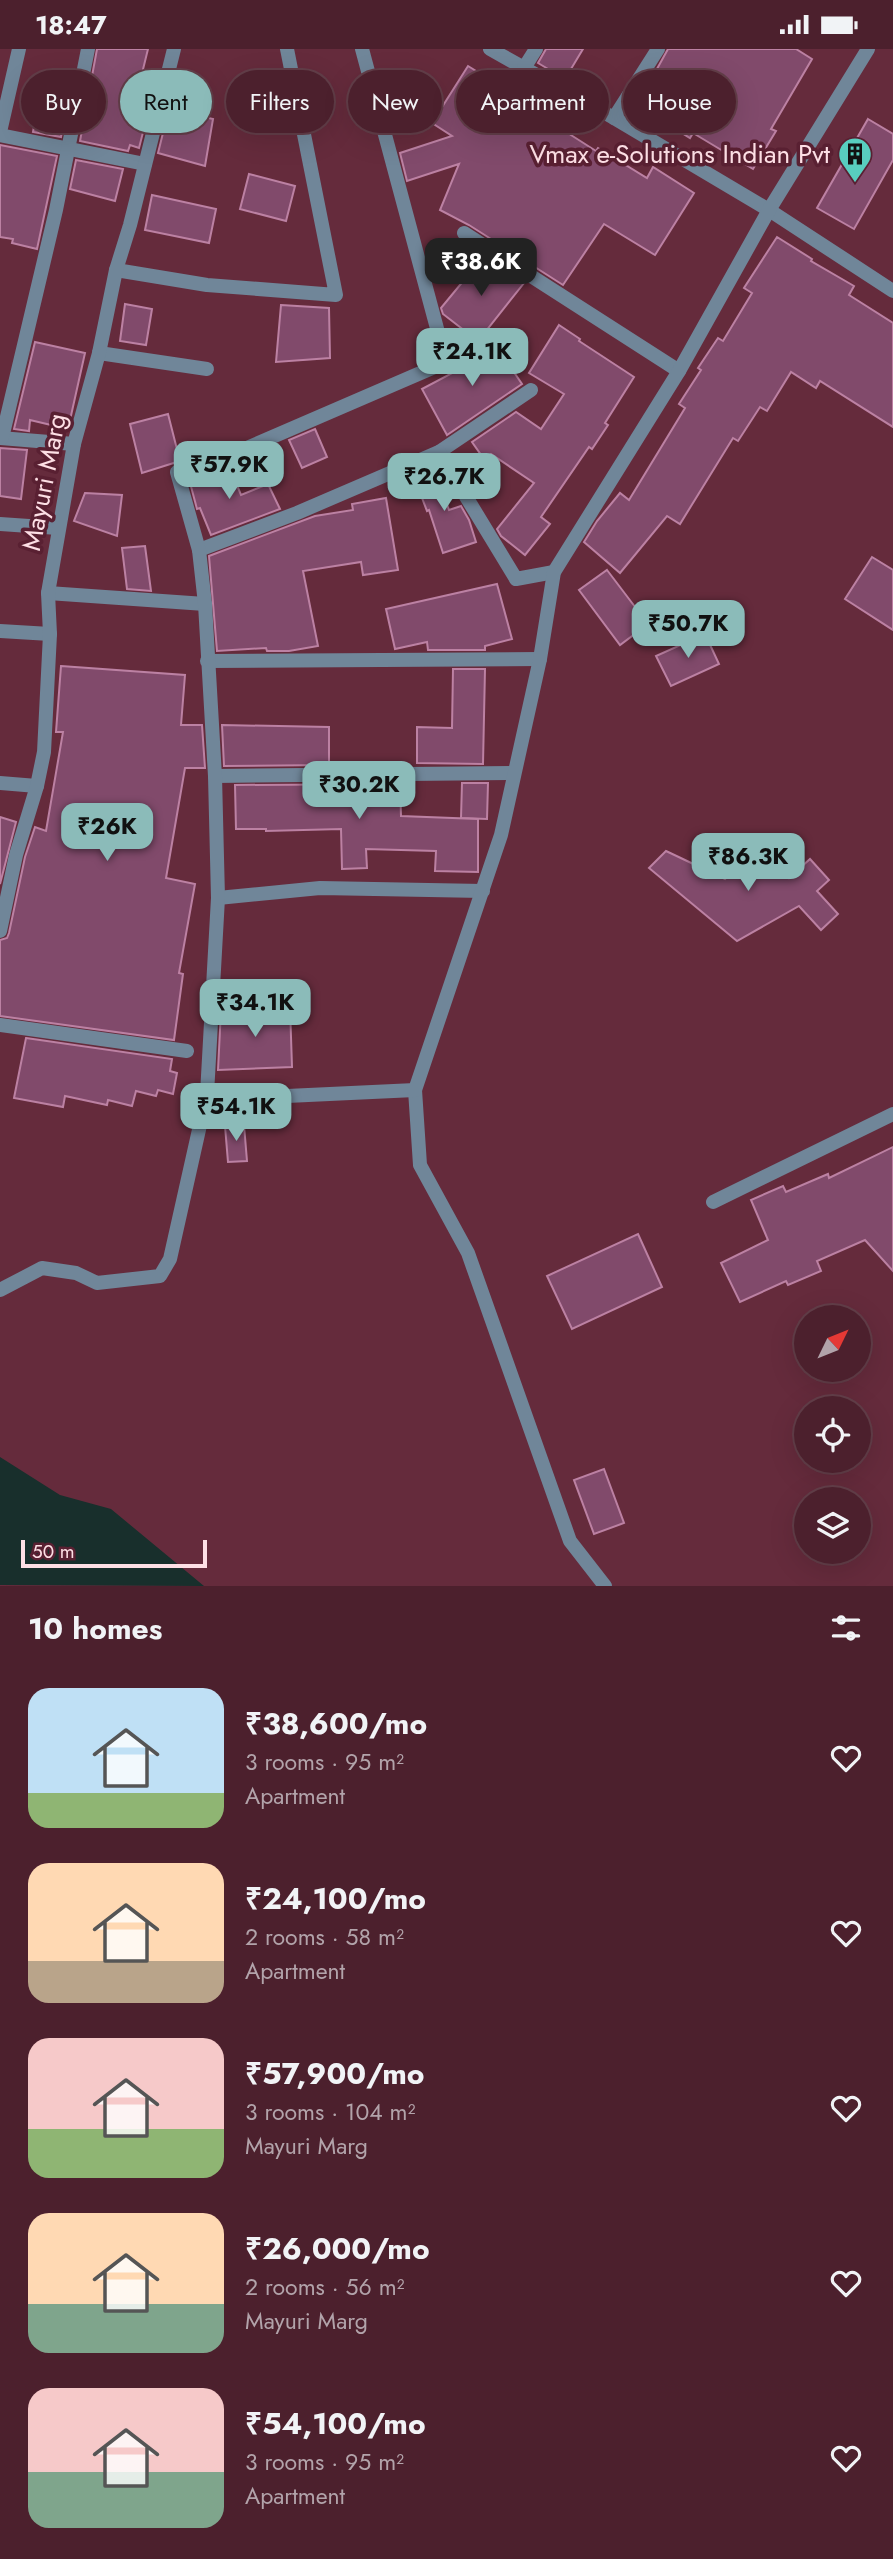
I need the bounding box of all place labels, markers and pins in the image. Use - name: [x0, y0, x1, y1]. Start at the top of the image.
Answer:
- place label: Vmax e-Solutions Indian Pvt: [530, 135, 831, 173]
- building icon: Vmax e-Solutions Indian Pvt: [836, 135, 874, 184]
- pin: ₹38.6K: [424, 239, 538, 298]
- pin: ₹24.1K: [415, 329, 529, 388]
- pin: ₹57.9K: [172, 441, 286, 501]
- pin: ₹26.7K: [387, 454, 501, 513]
- pin: ₹50.7K: [631, 601, 745, 660]
- pin: ₹30.2K: [302, 761, 416, 821]
- pin: ₹26K: [66, 803, 148, 863]
- pin: ₹86.3K: [691, 833, 805, 893]
- pin: ₹34.1K: [198, 979, 312, 1039]
- pin: ₹54.1K: [179, 1083, 293, 1143]

